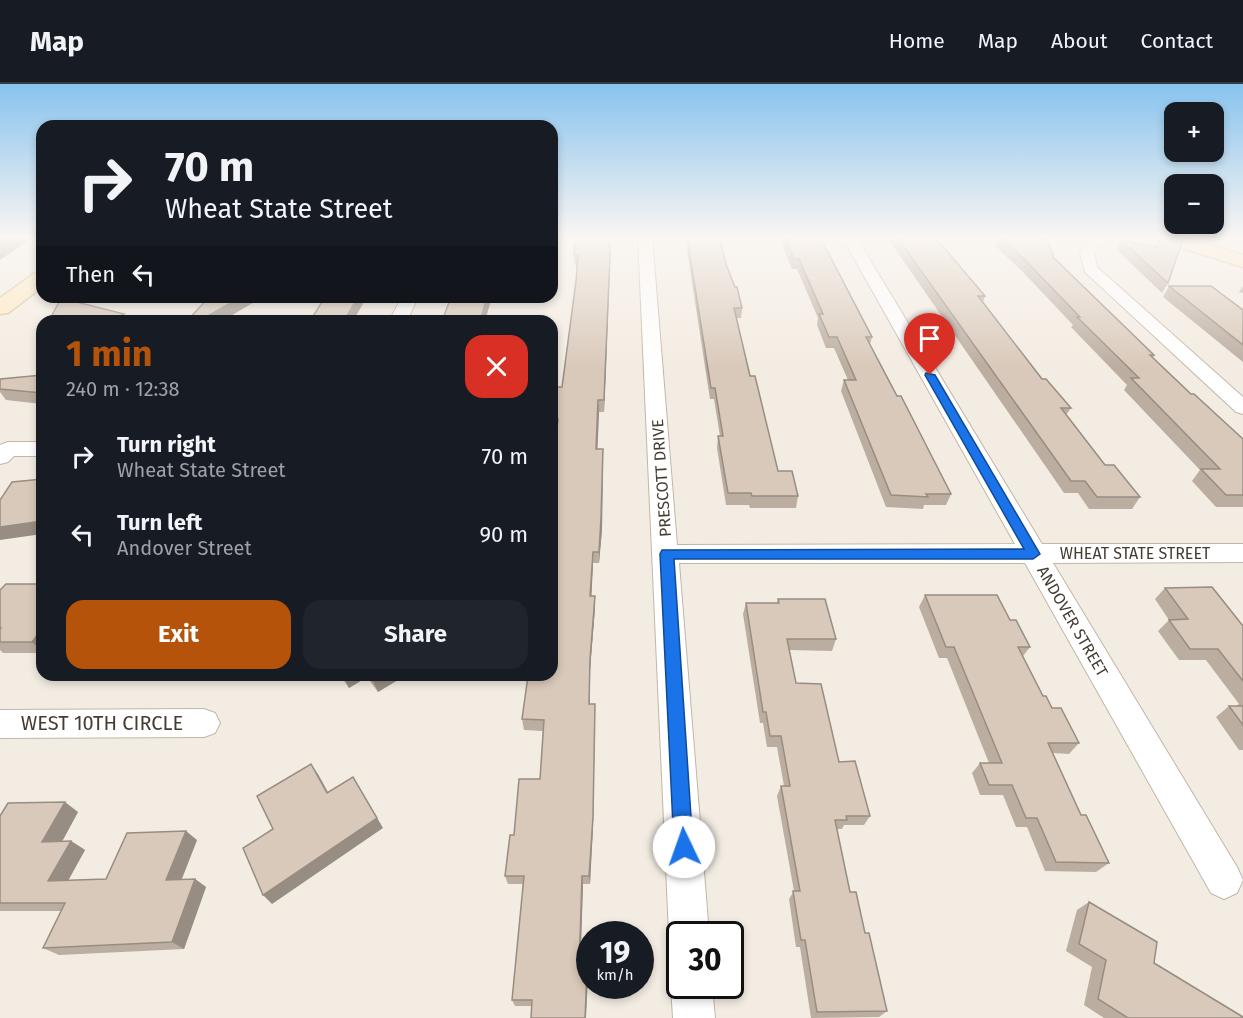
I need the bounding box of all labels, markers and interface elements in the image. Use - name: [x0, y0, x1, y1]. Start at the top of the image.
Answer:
- text: Map: [30, 25, 84, 58]
- text: Home: [889, 28, 945, 54]
- text: Map: [978, 28, 1018, 54]
- text: About: [1051, 28, 1108, 54]
- text: Contact: [1141, 28, 1213, 54]
- map controls: [1164, 102, 1224, 234]
- button: +: [1164, 102, 1224, 162]
- text: 70 m: [165, 142, 254, 192]
- icon: right: [66, 144, 144, 222]
- button: −: [1164, 174, 1224, 234]
- text: Wheat State Street: [165, 193, 393, 225]
- icon: left: [127, 258, 160, 291]
- text: Then: [66, 261, 115, 288]
- pin: [904, 313, 955, 375]
- icon: arrive: [913, 322, 946, 355]
- text: 1 min: [66, 332, 153, 376]
- button: close: [465, 335, 528, 398]
- text: 240 m · 12:38: [66, 377, 180, 401]
- street label: PRESCOTT DRIVE: [648, 418, 675, 538]
- text: Turn right: [117, 431, 216, 458]
- icon: right: [66, 440, 99, 473]
- text: 70 m: [482, 443, 528, 470]
- text: Wheat State Street: [117, 458, 286, 482]
- text: Turn left: [117, 509, 202, 536]
- icon: left: [66, 518, 99, 551]
- text: 90 m: [479, 521, 528, 548]
- text: Andover Street: [117, 536, 252, 560]
- street label: WHEAT STATE STREET: [1060, 544, 1211, 563]
- street label: ANDOVER STREET: [1033, 563, 1112, 681]
- button: Exit: [66, 600, 291, 669]
- button: Share: [303, 600, 528, 669]
- street label: WEST 10TH CIRCLE: [21, 711, 183, 735]
- position arrow: [652, 815, 716, 879]
- speed limit sign: 30: [666, 921, 744, 999]
- text: 19: [600, 935, 630, 971]
- text: km/h: [596, 966, 634, 984]

